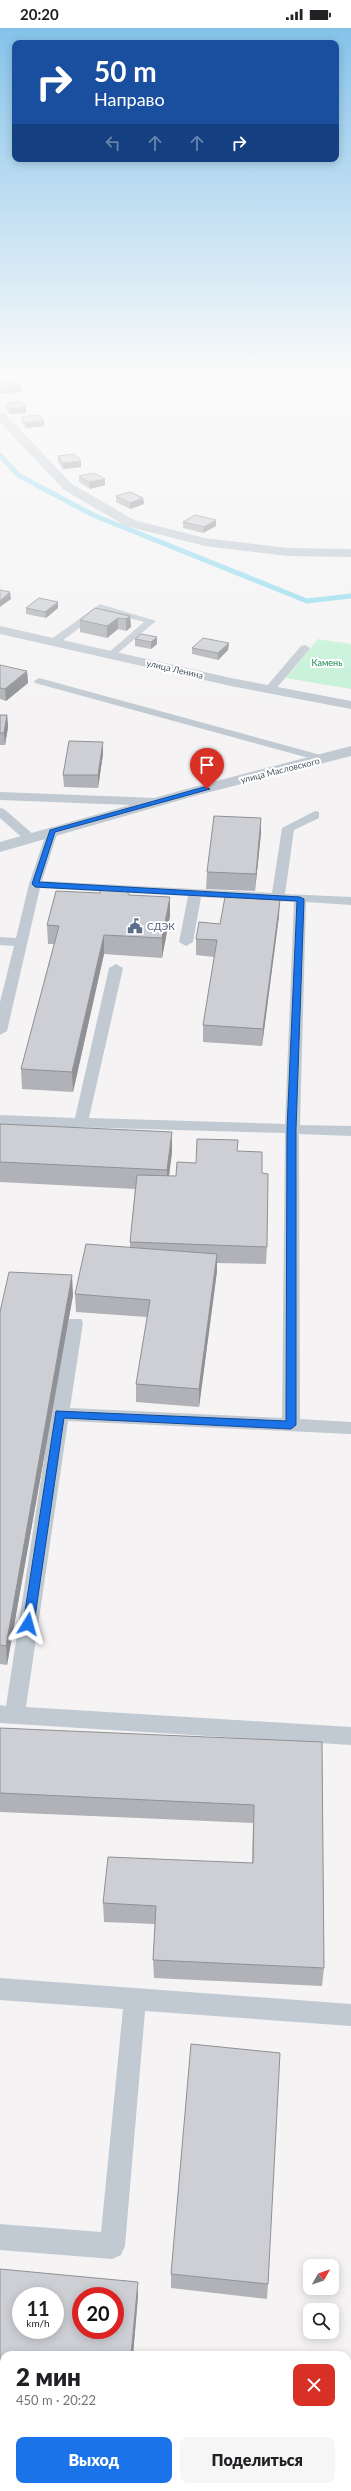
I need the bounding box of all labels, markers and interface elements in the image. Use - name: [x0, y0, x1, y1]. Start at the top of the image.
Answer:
- text: 20:20: [20, 5, 59, 23]
- text: 50 m: [94, 54, 157, 88]
- icon: right: [28, 56, 80, 108]
- text: Направо: [94, 88, 165, 110]
- icon: left: [102, 132, 124, 154]
- icon: ahead: [144, 132, 166, 154]
- icon: ahead: [186, 132, 208, 154]
- icon: right: [228, 132, 250, 154]
- street label: улица Ленина: [146, 657, 204, 681]
- park label: Камень: [312, 657, 343, 668]
- pin: [190, 748, 224, 789]
- icon: arrive: [196, 754, 218, 776]
- street label: улица Масловского: [239, 755, 321, 785]
- public building icon: СДЭК: [126, 917, 144, 935]
- place label: СДЭК: [147, 920, 175, 932]
- position arrow: [7, 1603, 49, 1645]
- north arrow: [303, 2259, 339, 2295]
- map controls: [303, 2259, 339, 2339]
- speed limit sign: 20: [72, 2287, 124, 2339]
- text: 11: [26, 2296, 50, 2320]
- button: search: [303, 2303, 339, 2339]
- text: km/h: [26, 2317, 50, 2329]
- text: 2 мин: [16, 2362, 81, 2391]
- button: close: [293, 2364, 335, 2406]
- text: 450 m · 20:22: [16, 2392, 96, 2408]
- button: Выход: [16, 2437, 172, 2483]
- button: Поделиться: [180, 2437, 335, 2483]

